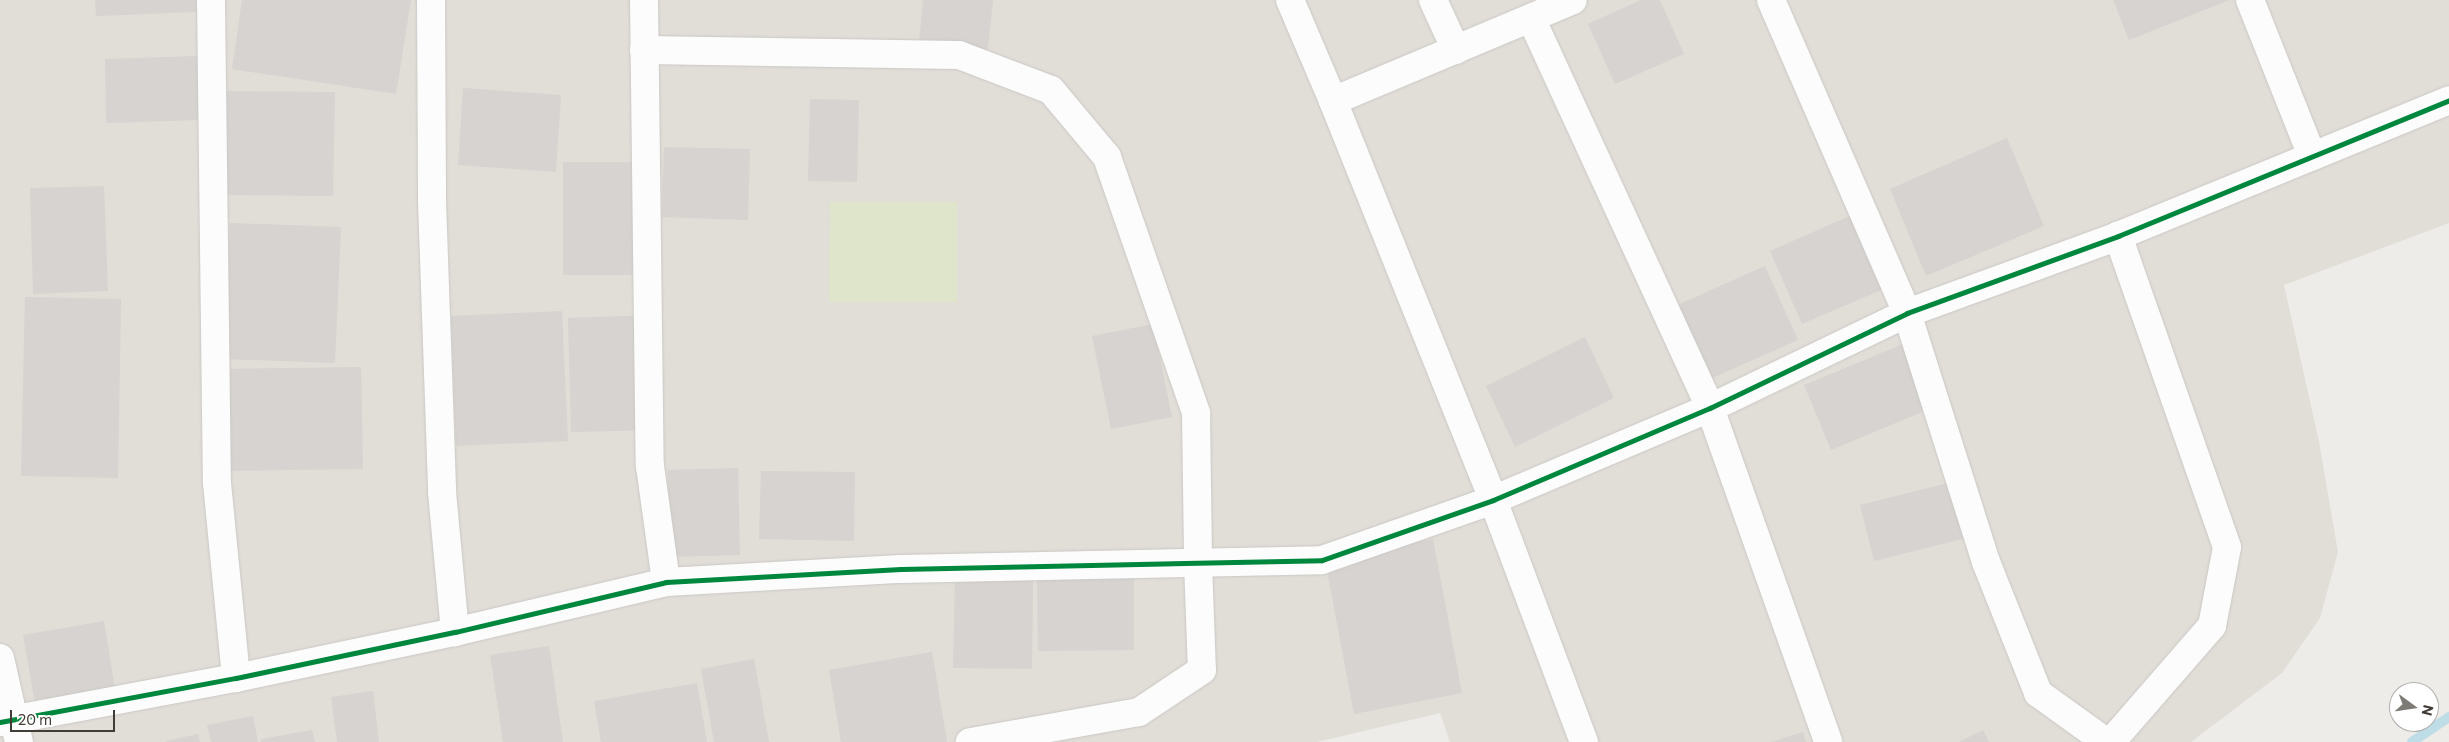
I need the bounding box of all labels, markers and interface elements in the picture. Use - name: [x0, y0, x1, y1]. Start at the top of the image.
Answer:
- north arrow: [2389, 682, 2439, 732]
- scale bar: [12, 700, 118, 732]
- text: N: [2419, 703, 2438, 718]
- text: 20 m: [18, 710, 52, 728]

